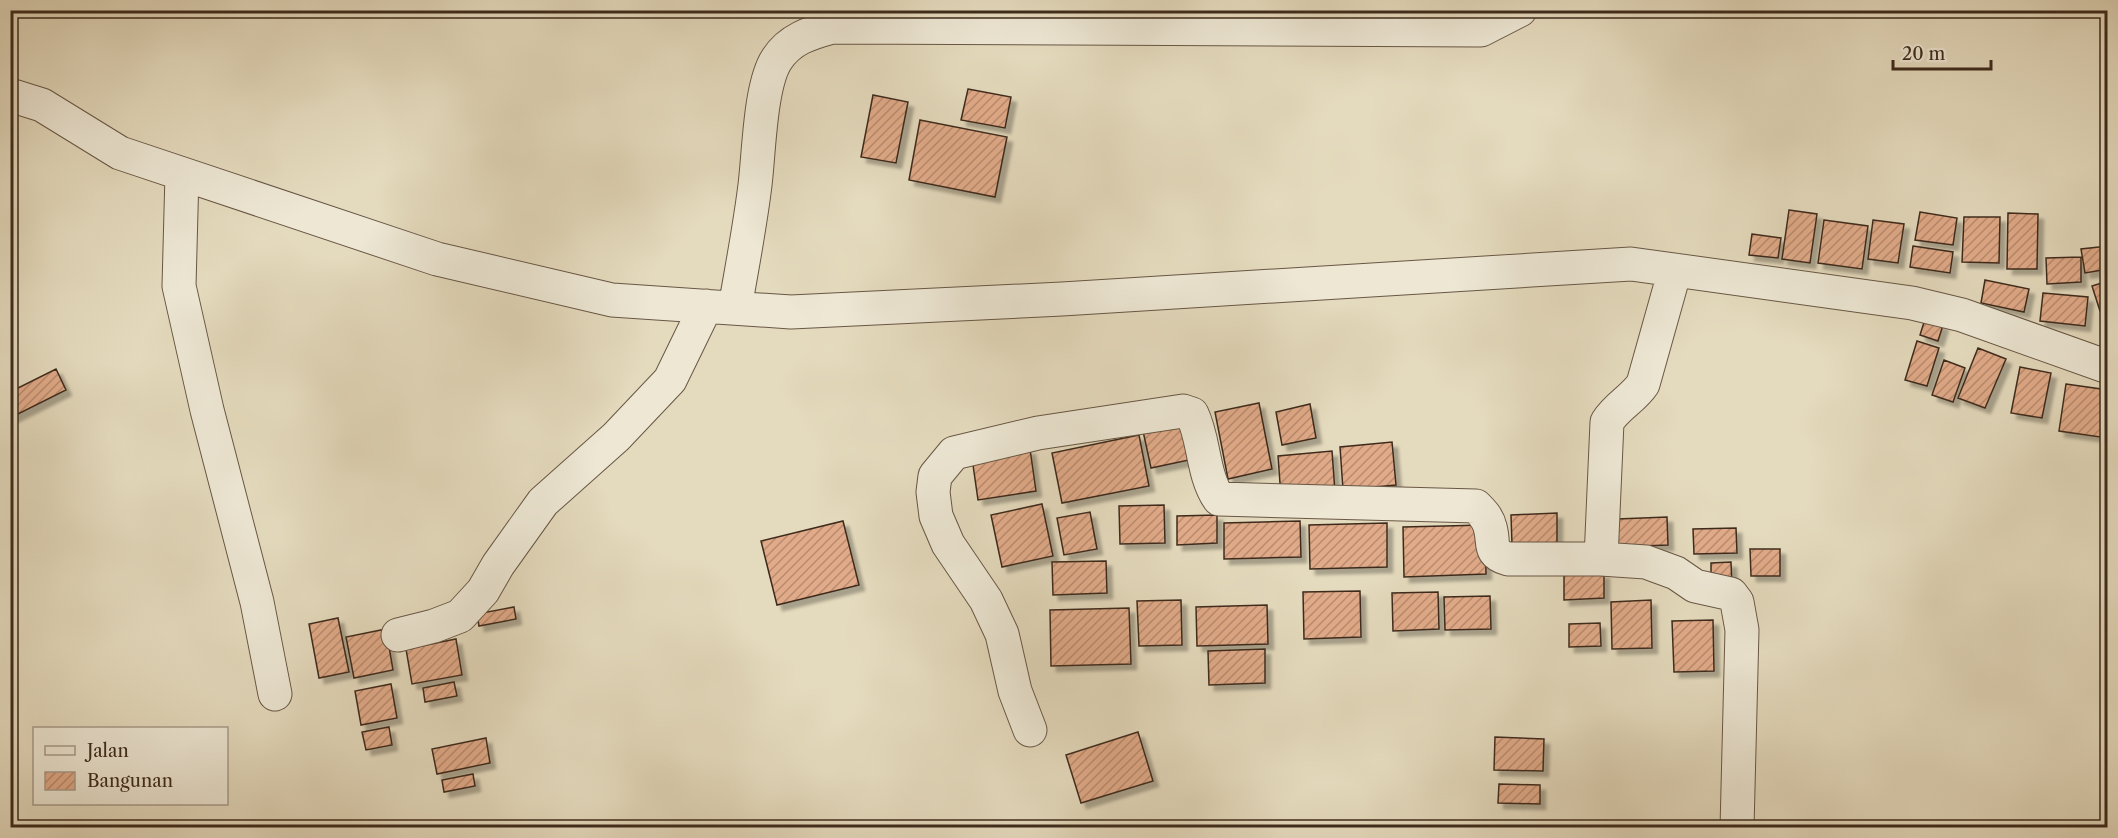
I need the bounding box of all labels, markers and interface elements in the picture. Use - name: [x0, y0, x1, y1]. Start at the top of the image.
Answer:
- scale bar: [1893, 33, 1990, 71]
- text: 20 m: [1902, 43, 1946, 65]
- legend: [33, 727, 228, 805]
- text: Jalan: [84, 740, 129, 762]
- text: Bangunan: [87, 770, 173, 792]

